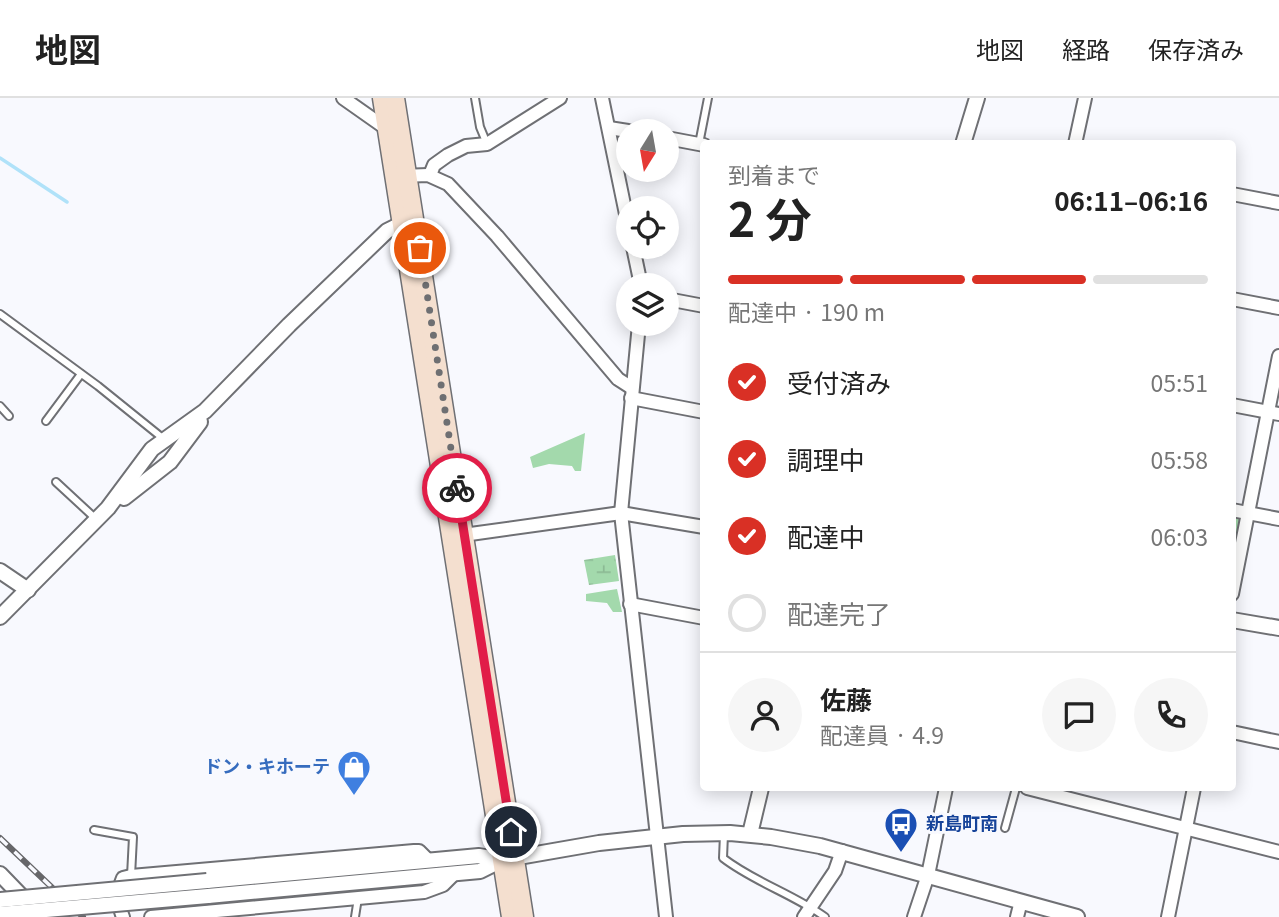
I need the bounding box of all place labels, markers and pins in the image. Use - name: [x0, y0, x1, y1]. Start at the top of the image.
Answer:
- pin: [390, 218, 450, 278]
- shop icon: ドン・キホーテ: [335, 748, 373, 797]
- place label: ドン・キホーテ: [204, 752, 330, 778]
- pin: [481, 802, 541, 862]
- bus stop icon: 新島町南: [882, 805, 920, 854]
- place label: 新島町南: [926, 809, 998, 835]

